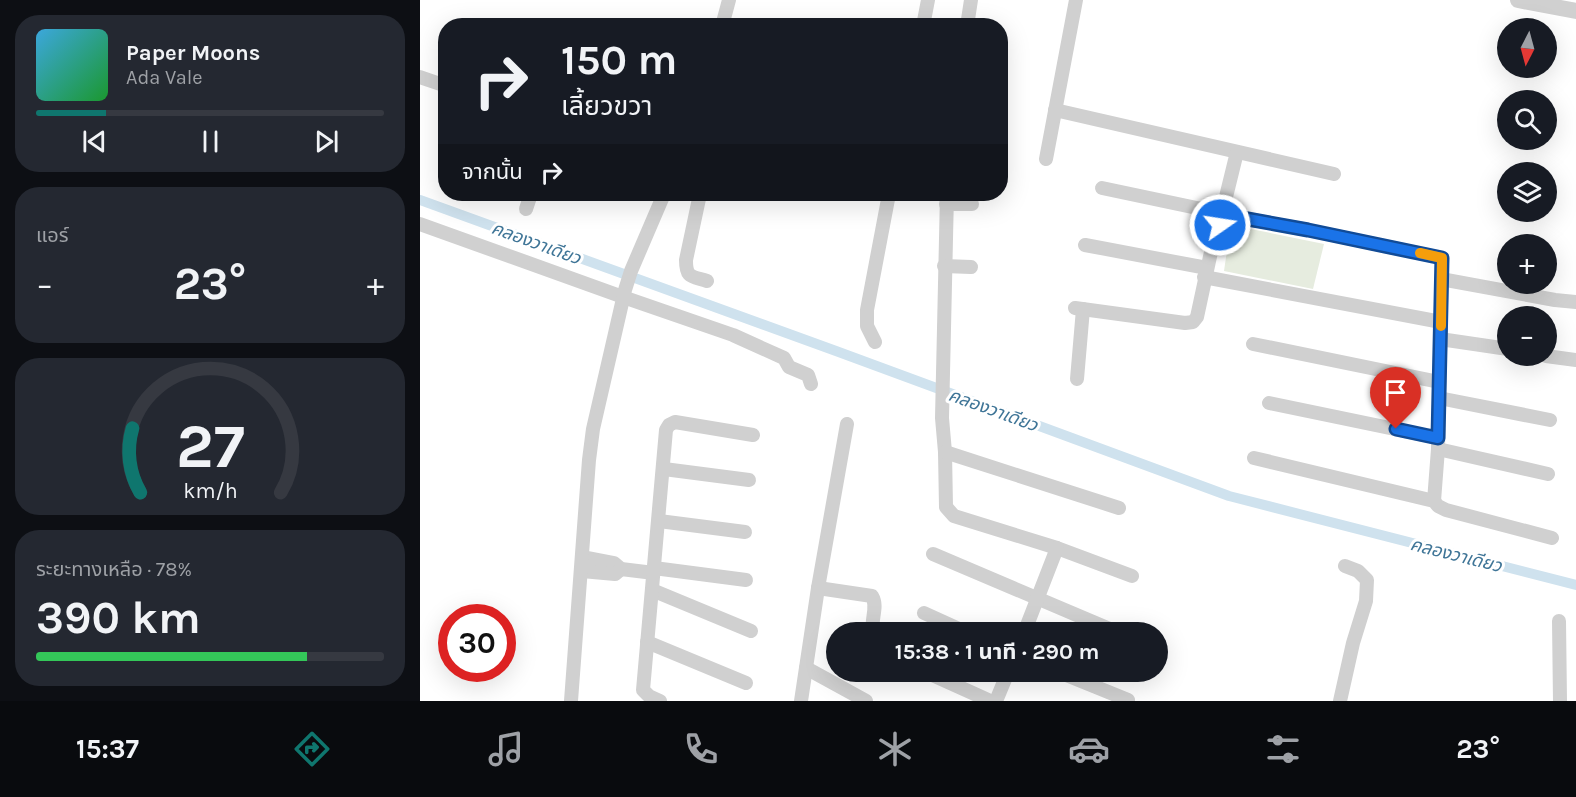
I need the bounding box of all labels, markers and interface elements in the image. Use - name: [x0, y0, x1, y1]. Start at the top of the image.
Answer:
- north arrow: [1497, 18, 1557, 78]
- map controls: [1497, 18, 1557, 366]
- text: 150 m: [561, 35, 677, 85]
- text: Paper Moons: [126, 40, 260, 66]
- icon: right: [462, 42, 540, 120]
- text: Ada Vale: [126, 66, 203, 89]
- text: เลี้ยวขวา: [561, 90, 652, 122]
- button: search: [1497, 90, 1557, 150]
- icon: previous: [78, 125, 111, 158]
- icon: pause: [194, 125, 227, 158]
- icon: next: [310, 125, 343, 158]
- icon: right: [535, 156, 568, 189]
- text: จากนั้น: [462, 159, 523, 185]
- button: layers: [1497, 162, 1557, 222]
- position arrow: [1188, 193, 1252, 257]
- water label: คลองวาเดียว: [488, 217, 585, 270]
- text: แอร์: [36, 224, 68, 247]
- button: +: [1497, 234, 1557, 294]
- text: 23°: [174, 258, 246, 310]
- text: −: [36, 265, 53, 303]
- text: +: [367, 265, 384, 303]
- button: −: [1497, 306, 1557, 366]
- pin: [1370, 367, 1421, 429]
- icon: arrive: [1379, 376, 1412, 409]
- water label: คลองวาเดียว: [945, 384, 1042, 437]
- text: 27: [176, 410, 244, 483]
- text: km/h: [183, 479, 237, 504]
- water label: คลองวาเดียว: [1408, 533, 1505, 577]
- text: ระยะทางเหลือ · 78%: [36, 558, 192, 581]
- text: 390 km: [36, 592, 201, 644]
- speed limit sign: 30: [438, 604, 516, 682]
- text: 15:38 · 1 นาที · 290 m: [895, 639, 1099, 665]
- icon: directions: [291, 728, 333, 770]
- icon: music: [485, 728, 527, 770]
- icon: phone: [680, 728, 722, 770]
- icon: climate: [874, 728, 916, 770]
- icon: car: [1068, 728, 1110, 770]
- icon: filters: [1262, 728, 1304, 770]
- text: 15:37: [76, 733, 139, 765]
- text: 23°: [1456, 733, 1500, 765]

